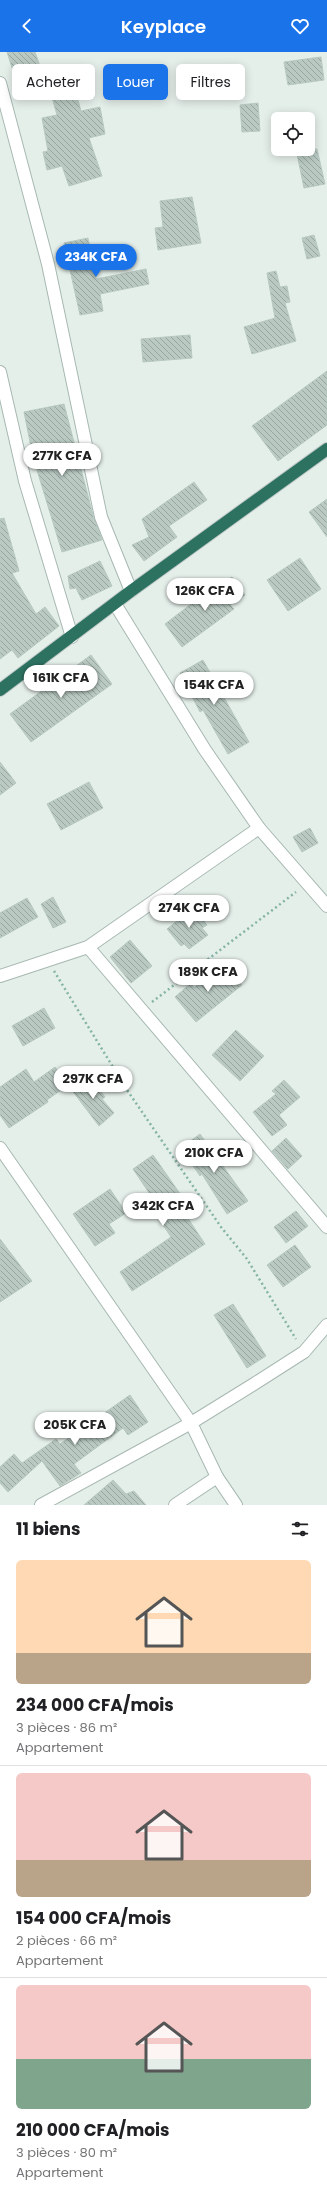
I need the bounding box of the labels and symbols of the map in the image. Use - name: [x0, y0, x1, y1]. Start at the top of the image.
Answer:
- pin: 234K CFA: [55, 244, 137, 278]
- pin: 277K CFA: [21, 443, 103, 477]
- pin: 126K CFA: [164, 578, 246, 612]
- pin: 161K CFA: [20, 665, 102, 699]
- pin: 154K CFA: [173, 672, 255, 706]
- pin: 274K CFA: [148, 895, 230, 929]
- pin: 189K CFA: [167, 959, 249, 993]
- pin: 297K CFA: [52, 1066, 134, 1100]
- pin: 210K CFA: [173, 1140, 255, 1174]
- pin: 342K CFA: [122, 1193, 204, 1227]
- pin: 205K CFA: [34, 1412, 116, 1446]

